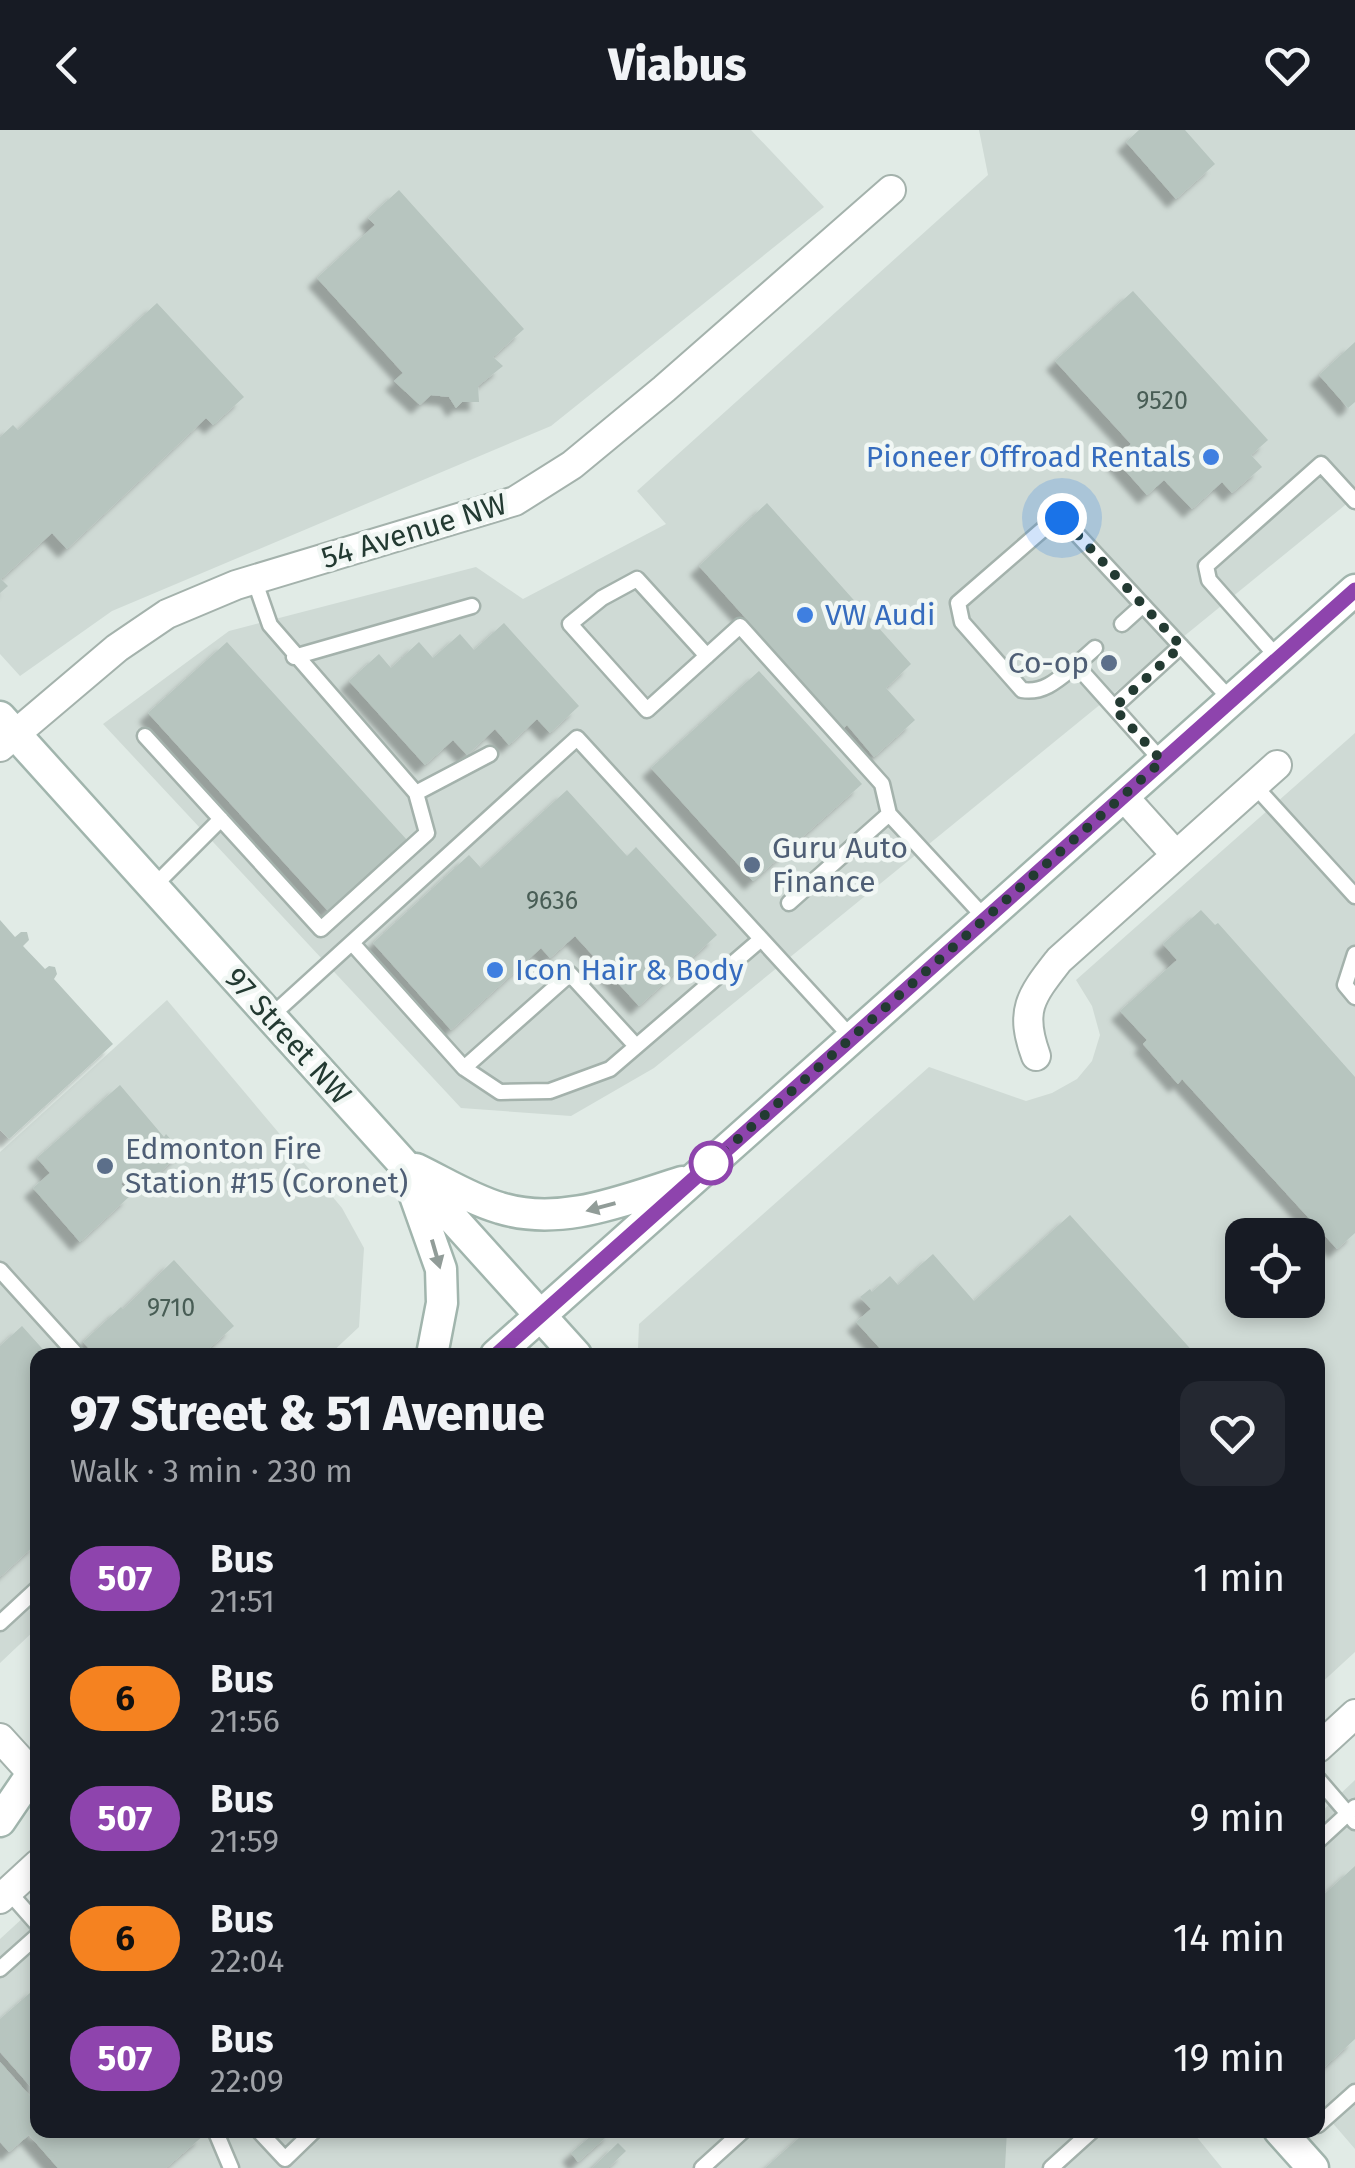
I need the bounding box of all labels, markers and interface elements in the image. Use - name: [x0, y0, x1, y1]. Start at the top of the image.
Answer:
- icon: back: [40, 38, 95, 93]
- text: Viabus: [609, 38, 746, 92]
- icon: heart: [1260, 38, 1315, 93]
- house number: 9520: [1136, 386, 1188, 416]
- place label: Pioneer Offroad Rentals: [866, 439, 1191, 475]
- marker: Pioneer Offroad Rentals: [1200, 446, 1222, 468]
- street label: 54 Avenue NW: [317, 486, 511, 576]
- your location: [1037, 493, 1087, 543]
- place label: VW Audi: [825, 597, 935, 633]
- marker: VW Audi: [794, 604, 816, 626]
- place label: Co-op: [1008, 645, 1089, 681]
- marker: Co-op: [1098, 652, 1120, 674]
- place label: Guru Auto Finance: [772, 830, 908, 900]
- marker: Guru Auto Finance: [741, 854, 763, 876]
- house number: 9636: [526, 886, 578, 916]
- place label: Icon Hair & Body: [515, 952, 744, 988]
- marker: Icon Hair & Body: [484, 959, 506, 981]
- street label: 97 Street NW: [217, 960, 359, 1112]
- place label: Edmonton Fire Station #15 (Coronet): [125, 1131, 408, 1201]
- unlabelled marker: [690, 1142, 732, 1184]
- marker: Edmonton Fire Station #15 (Coronet): [94, 1155, 116, 1177]
- one-way arrow: [585, 1200, 616, 1215]
- map controls: [1225, 1218, 1325, 1318]
- button: locate: [1225, 1218, 1325, 1318]
- one-way arrow: [429, 1239, 444, 1269]
- house number: 9710: [147, 1293, 195, 1323]
- button: heart: [1180, 1381, 1285, 1486]
- text: 97 Street & 51 Avenue: [70, 1385, 545, 1443]
- text: Walk · 3 min · 230 m: [70, 1452, 353, 1490]
- text: Bus: [210, 1536, 274, 1582]
- text: 1 min: [1193, 1555, 1285, 1601]
- text: 507: [98, 1557, 152, 1599]
- text: 21:51: [210, 1582, 275, 1620]
- text: Bus: [210, 1656, 274, 1702]
- text: 6 min: [1189, 1675, 1285, 1721]
- text: 6: [115, 1677, 135, 1719]
- text: 21:56: [210, 1702, 280, 1740]
- text: Bus: [210, 1776, 274, 1822]
- text: 9 min: [1189, 1795, 1285, 1841]
- text: 507: [98, 1797, 152, 1839]
- text: 21:59: [210, 1822, 279, 1860]
- text: Bus: [210, 1896, 274, 1942]
- text: 14 min: [1173, 1915, 1285, 1961]
- text: 6: [115, 1917, 135, 1959]
- text: 22:04: [210, 1942, 284, 1980]
- text: Bus: [210, 2016, 274, 2062]
- text: 19 min: [1173, 2035, 1285, 2081]
- text: 507: [98, 2037, 152, 2079]
- text: 22:09: [210, 2062, 284, 2100]

